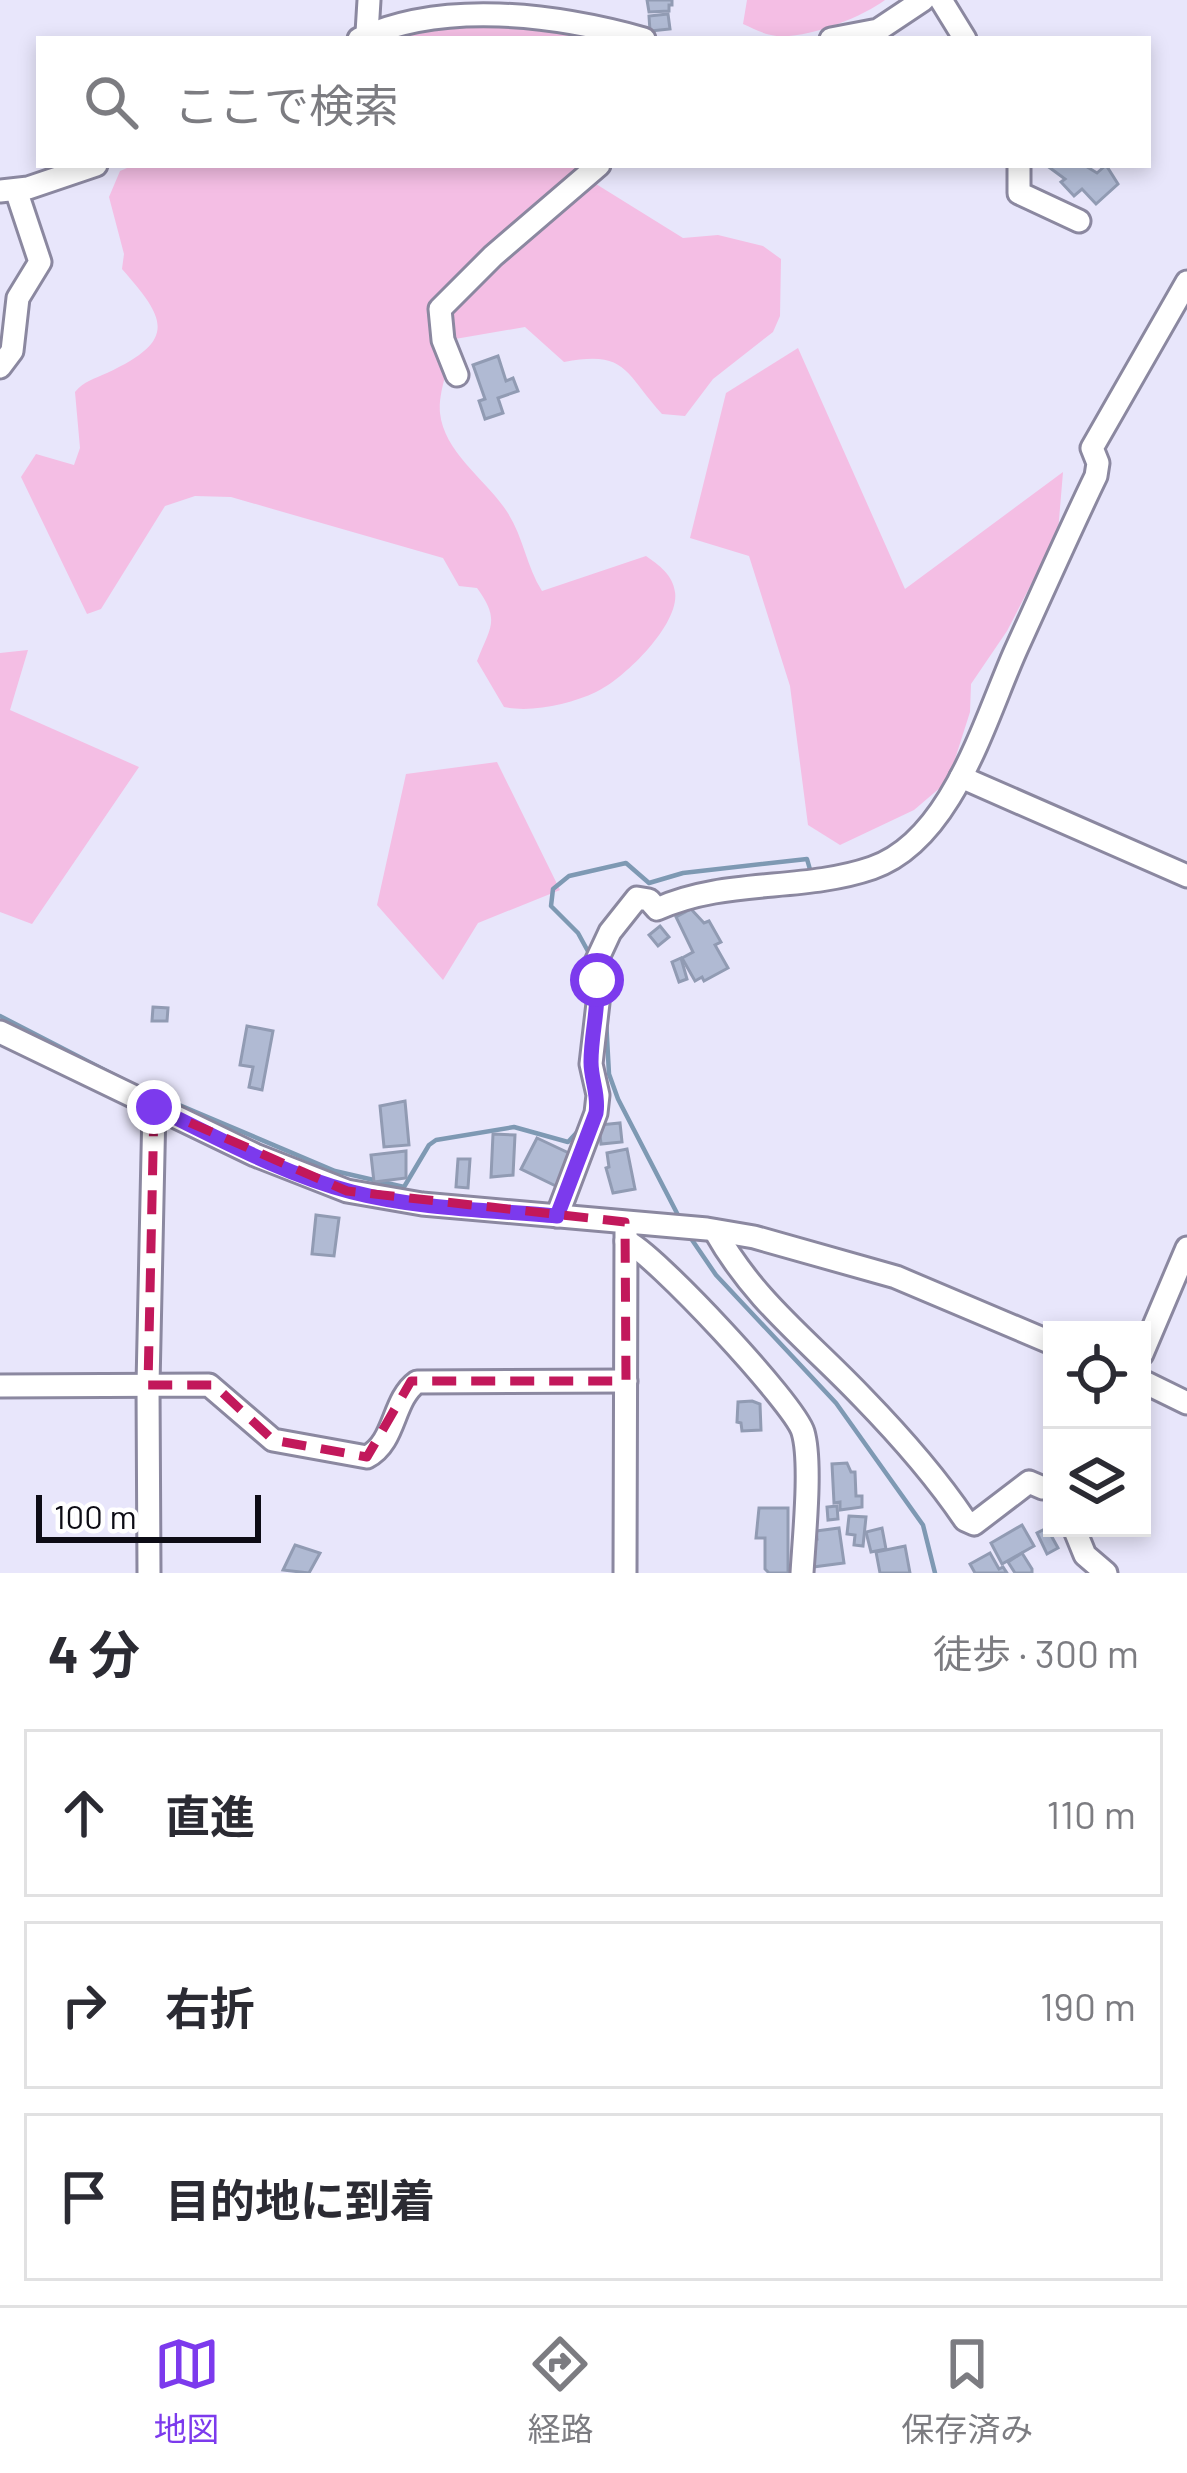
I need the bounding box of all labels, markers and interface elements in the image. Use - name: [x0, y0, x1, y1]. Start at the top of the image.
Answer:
- search box: [36, 36, 1151, 168]
- icon: search: [78, 69, 144, 135]
- text: ここで検索: [174, 77, 399, 131]
- route start: [570, 953, 624, 1007]
- route end: [127, 1080, 181, 1134]
- map controls: [1043, 1321, 1151, 1537]
- button: locate: [1043, 1321, 1151, 1429]
- button: layers: [1043, 1429, 1151, 1537]
- scale bar: [36, 1489, 261, 1542]
- text: 100 m: [54, 1496, 137, 1536]
- text: 4 分: [48, 1622, 140, 1683]
- text: 徒歩 · 300 m: [933, 1629, 1139, 1676]
- icon: ahead: [51, 1780, 117, 1846]
- text: 直進: [165, 1788, 255, 1842]
- text: 110 m: [1046, 1790, 1136, 1837]
- icon: right: [51, 1972, 117, 2038]
- text: 右折: [165, 1980, 255, 2034]
- text: 190 m: [1040, 1982, 1136, 2029]
- icon: arrive: [51, 2164, 117, 2230]
- text: 目的地に到着: [165, 2172, 435, 2226]
- tab: 地図: [154, 2331, 220, 2451]
- tab: 経路: [527, 2331, 593, 2451]
- tab: 保存済み: [901, 2331, 1033, 2451]

